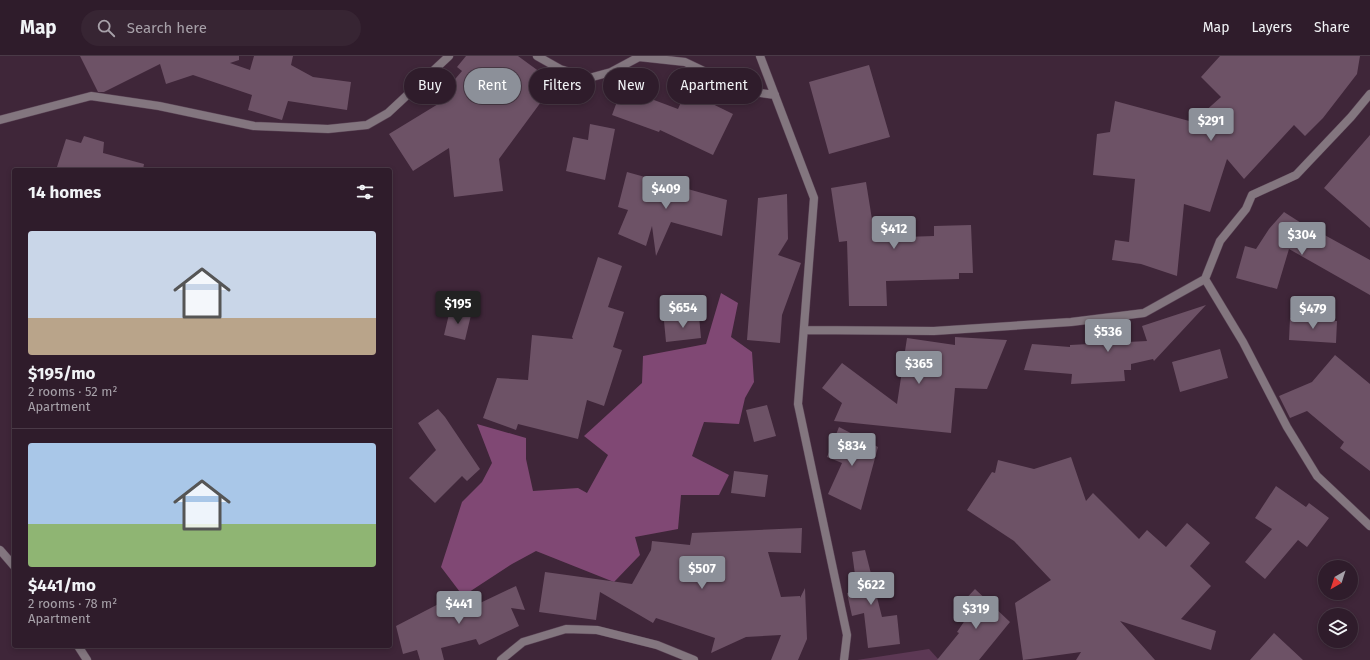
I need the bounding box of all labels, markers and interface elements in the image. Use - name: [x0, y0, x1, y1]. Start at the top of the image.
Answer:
- search box: [81, 10, 361, 46]
- text: Map: [20, 16, 57, 39]
- icon: search: [95, 17, 117, 39]
- text: Search here: [127, 19, 207, 37]
- text: Map: [1203, 19, 1229, 36]
- text: Layers: [1251, 19, 1292, 36]
- text: Share: [1314, 19, 1350, 36]
- chip: Buy: [404, 68, 456, 104]
- chip: Rent: [464, 68, 521, 104]
- chip: Filters: [529, 68, 595, 104]
- chip: New: [603, 68, 659, 104]
- chip: Apartment: [667, 68, 762, 104]
- pin: $291: [1187, 108, 1235, 142]
- text: $291: [1198, 113, 1224, 128]
- pin: $409: [642, 176, 690, 210]
- icon: filters: [354, 181, 376, 203]
- text: $409: [651, 181, 681, 196]
- text: 14 homes: [28, 182, 101, 203]
- pin: $412: [870, 216, 918, 250]
- text: $412: [881, 221, 907, 236]
- pin: $304: [1278, 222, 1326, 256]
- text: $304: [1288, 227, 1316, 242]
- icon: home: [166, 257, 238, 329]
- pin: $195: [434, 291, 482, 325]
- pin: $654: [659, 295, 707, 329]
- text: $195: [445, 296, 471, 311]
- pin: $479: [1289, 296, 1337, 330]
- text: $654: [669, 300, 697, 315]
- text: $479: [1299, 301, 1327, 316]
- pin: $536: [1084, 319, 1132, 353]
- text: $536: [1094, 324, 1122, 339]
- pin: $365: [895, 351, 943, 385]
- text: $365: [905, 356, 933, 371]
- text: $195/mo: [28, 363, 96, 384]
- text: 2 rooms · 52 m²: [28, 384, 117, 399]
- text: Apartment: [28, 399, 90, 414]
- pin: $834: [828, 433, 876, 467]
- text: $834: [838, 438, 866, 453]
- icon: home: [166, 469, 238, 541]
- pin: $507: [678, 556, 726, 590]
- north arrow: [1318, 560, 1358, 600]
- map controls: [1318, 560, 1358, 648]
- text: $507: [688, 561, 716, 576]
- pin: $622: [847, 572, 895, 606]
- text: $441/mo: [28, 575, 96, 596]
- text: $622: [857, 577, 885, 592]
- pin: $441: [435, 591, 483, 625]
- text: 2 rooms · 78 m²: [28, 596, 117, 611]
- text: $441: [446, 596, 472, 611]
- pin: $319: [952, 596, 1000, 630]
- text: $319: [963, 601, 989, 616]
- button: layers: [1318, 608, 1358, 648]
- text: Apartment: [28, 611, 90, 626]

